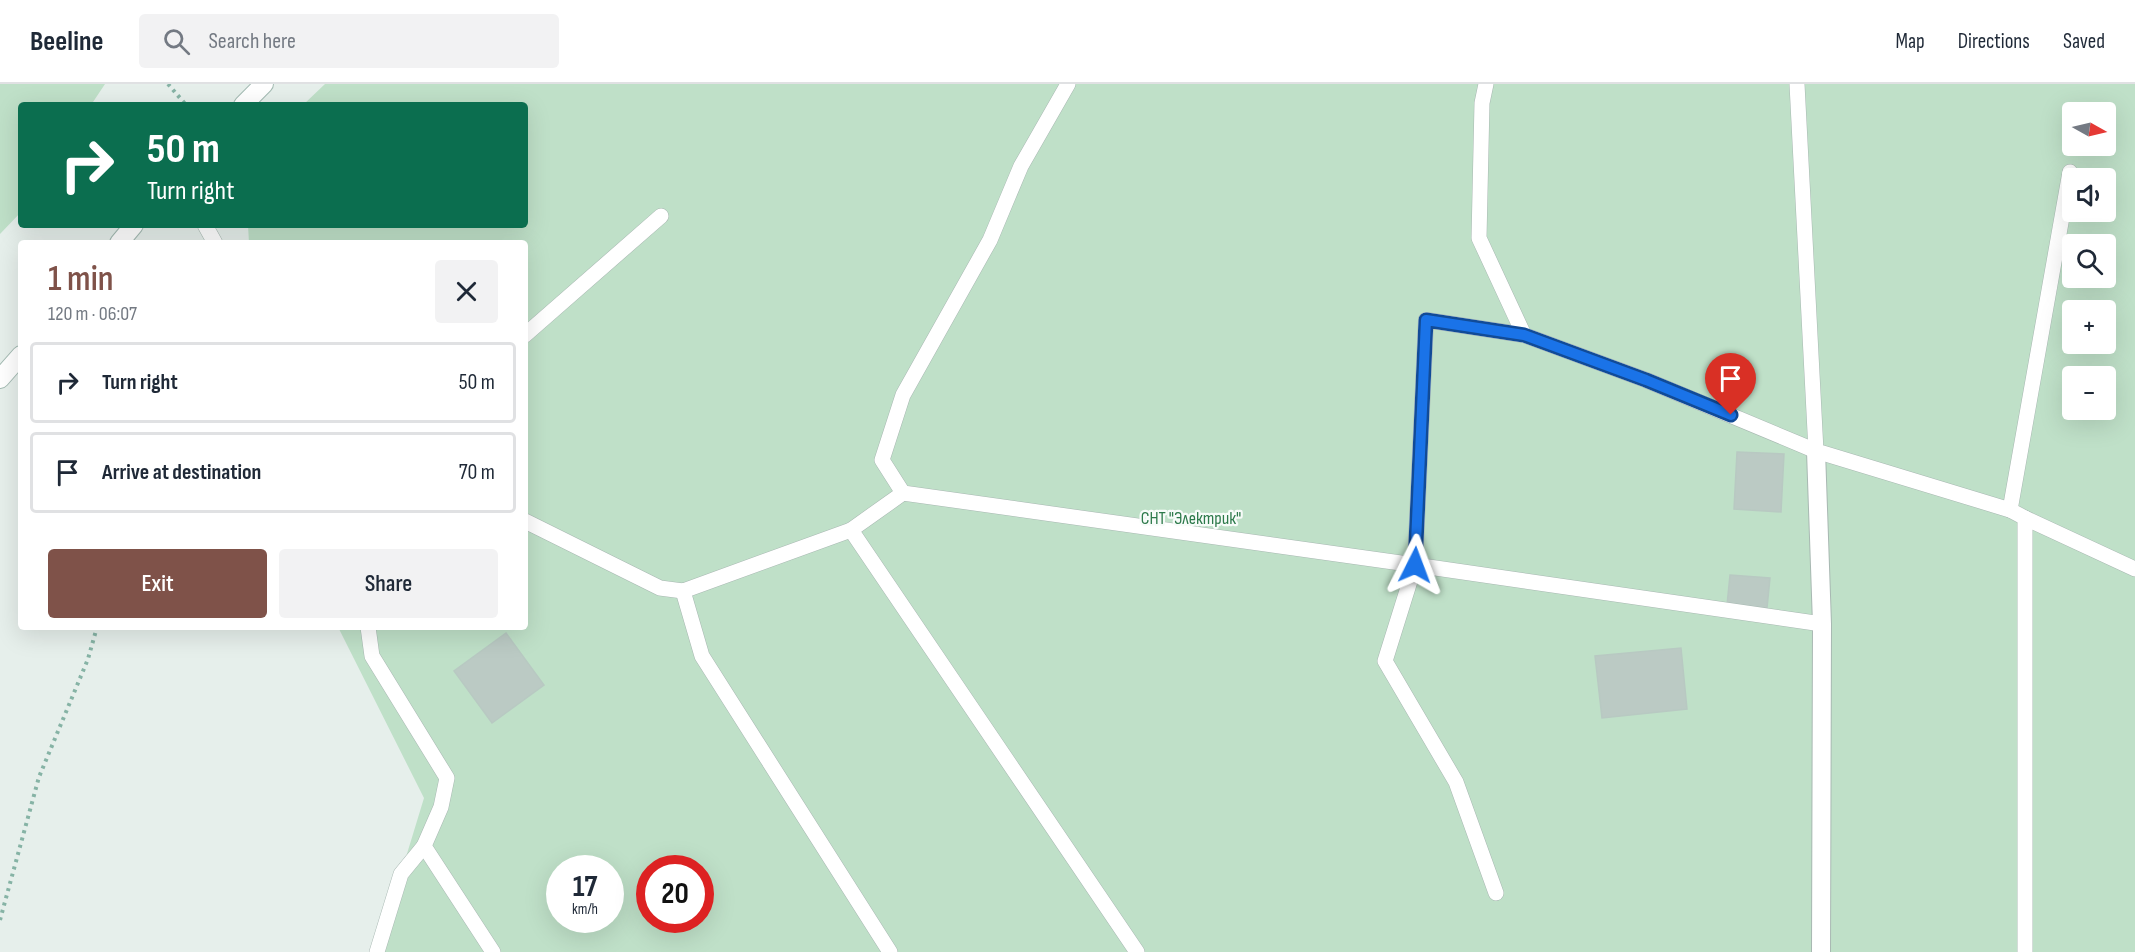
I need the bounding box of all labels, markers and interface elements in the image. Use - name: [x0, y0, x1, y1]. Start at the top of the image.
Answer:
- search box: [139, 14, 559, 68]
- text: Beeline: [30, 25, 103, 58]
- icon: search: [160, 25, 193, 58]
- text: Search here: [208, 28, 296, 55]
- text: Map: [1895, 29, 1925, 54]
- text: Directions: [1958, 29, 2030, 54]
- text: Saved: [2063, 29, 2105, 54]
- north arrow: [2062, 102, 2116, 156]
- map controls: [2062, 102, 2116, 420]
- text: 50 m: [147, 124, 220, 175]
- icon: right: [48, 126, 126, 204]
- button: sound: [2062, 168, 2116, 222]
- text: Turn right: [147, 175, 234, 207]
- button: search: [2062, 234, 2116, 288]
- text: 1 min: [48, 258, 113, 301]
- button: close: [435, 260, 498, 323]
- button: +: [2062, 300, 2116, 354]
- text: 120 m · 06:07: [48, 302, 137, 326]
- pin: [1705, 353, 1756, 415]
- icon: arrive: [1714, 362, 1747, 395]
- icon: right: [51, 366, 84, 399]
- button: −: [2062, 366, 2116, 420]
- text: Turn right: [102, 369, 178, 396]
- text: 50 m: [459, 369, 495, 396]
- icon: arrive: [51, 456, 84, 489]
- text: Arrive at destination: [102, 459, 261, 486]
- text: 70 m: [459, 459, 495, 486]
- park label: СНТ "Электрик": [1141, 508, 1241, 529]
- position arrow: [1383, 533, 1447, 597]
- button: Exit: [48, 549, 267, 618]
- button: Share: [279, 549, 498, 618]
- speed limit sign: 20: [636, 855, 714, 933]
- text: 17: [573, 869, 597, 905]
- text: km/h: [572, 900, 598, 919]

